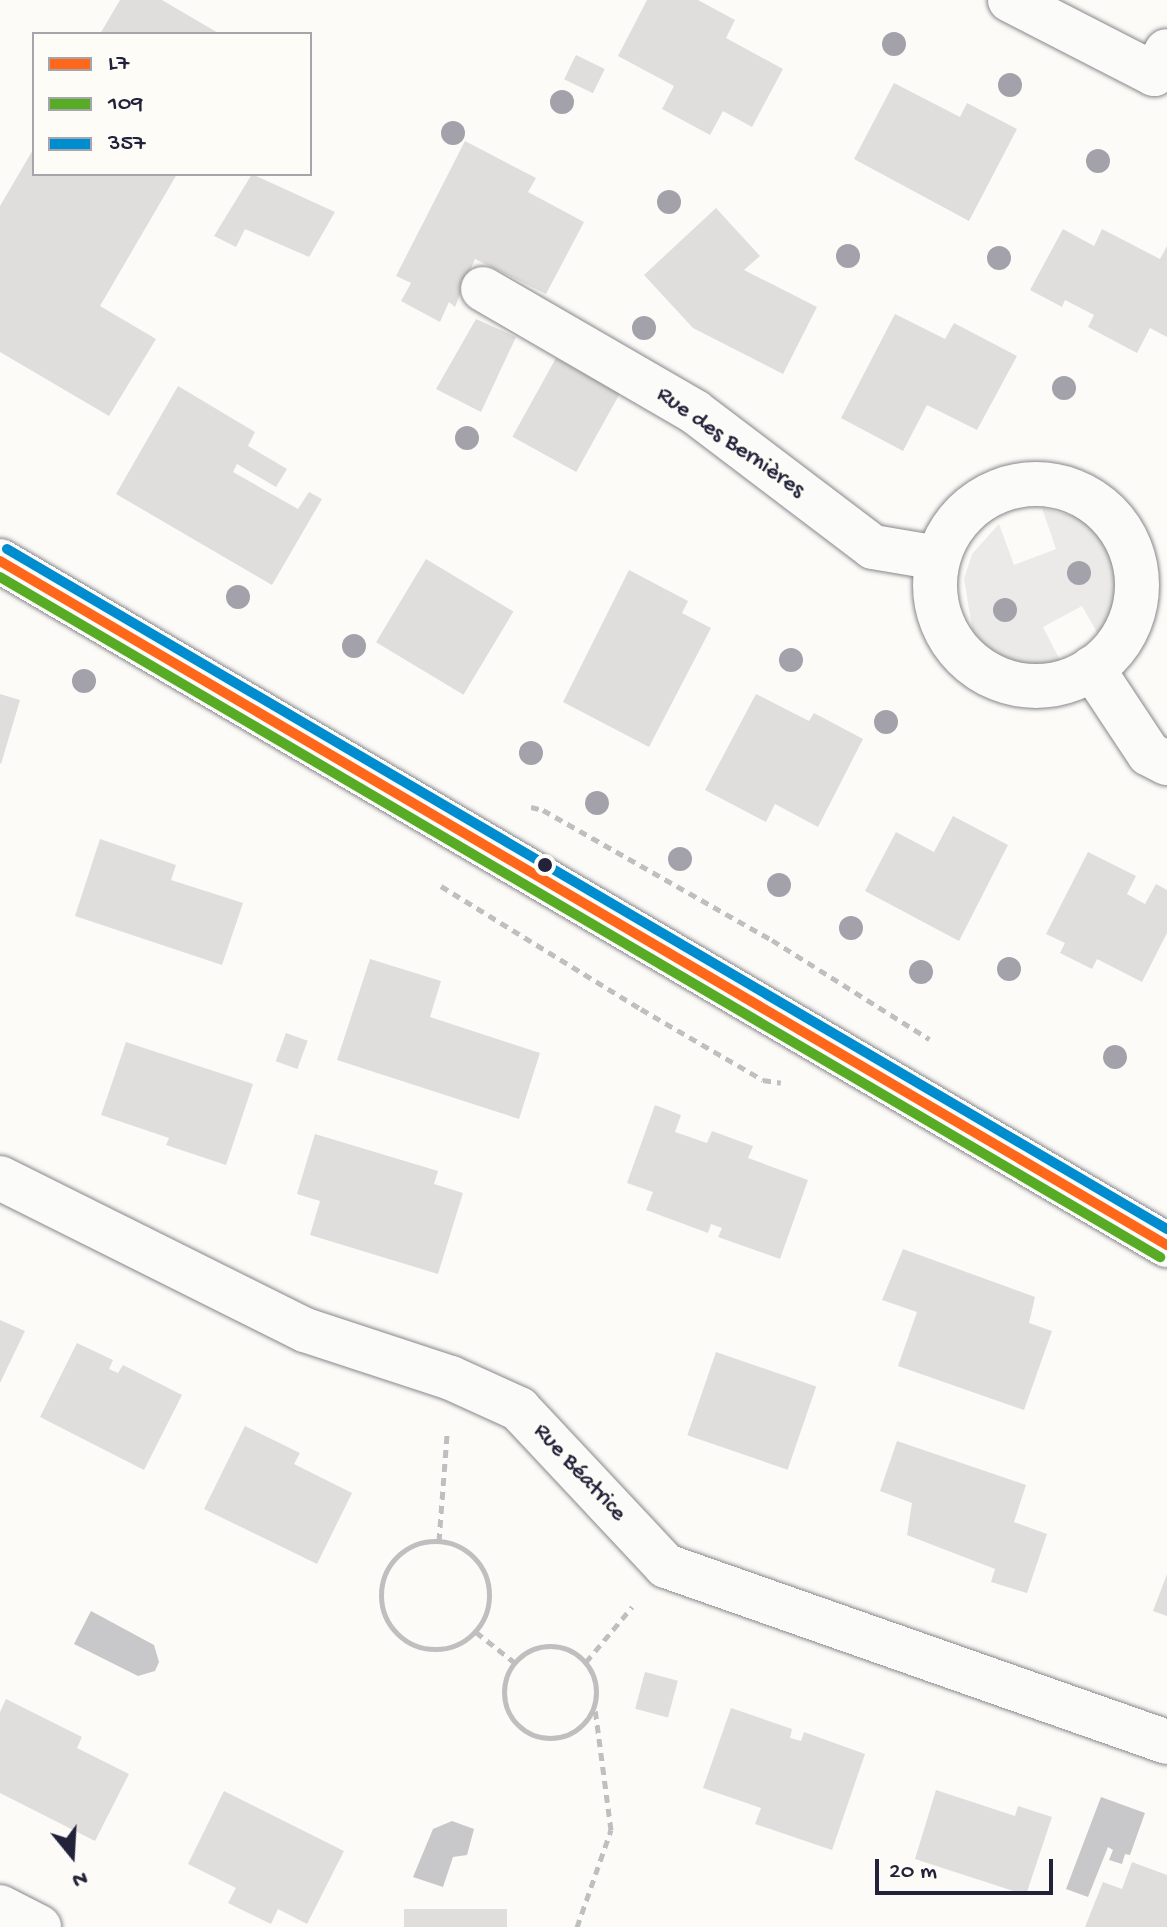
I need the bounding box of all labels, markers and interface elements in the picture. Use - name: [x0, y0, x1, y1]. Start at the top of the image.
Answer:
- legend: [32, 32, 312, 176]
- text: L7: [108, 50, 129, 79]
- text: 109: [108, 90, 143, 119]
- text: 357: [108, 130, 146, 159]
- street label: Rue des Bernières: [650, 381, 810, 505]
- unlabelled marker: [537, 857, 553, 873]
- street label: Rue Béatrice: [526, 1418, 632, 1528]
- north arrow: [32, 1815, 112, 1895]
- scale bar: [879, 1843, 1057, 1893]
- text: 20 m: [889, 1858, 937, 1887]
- text: N: [69, 1863, 90, 1892]

